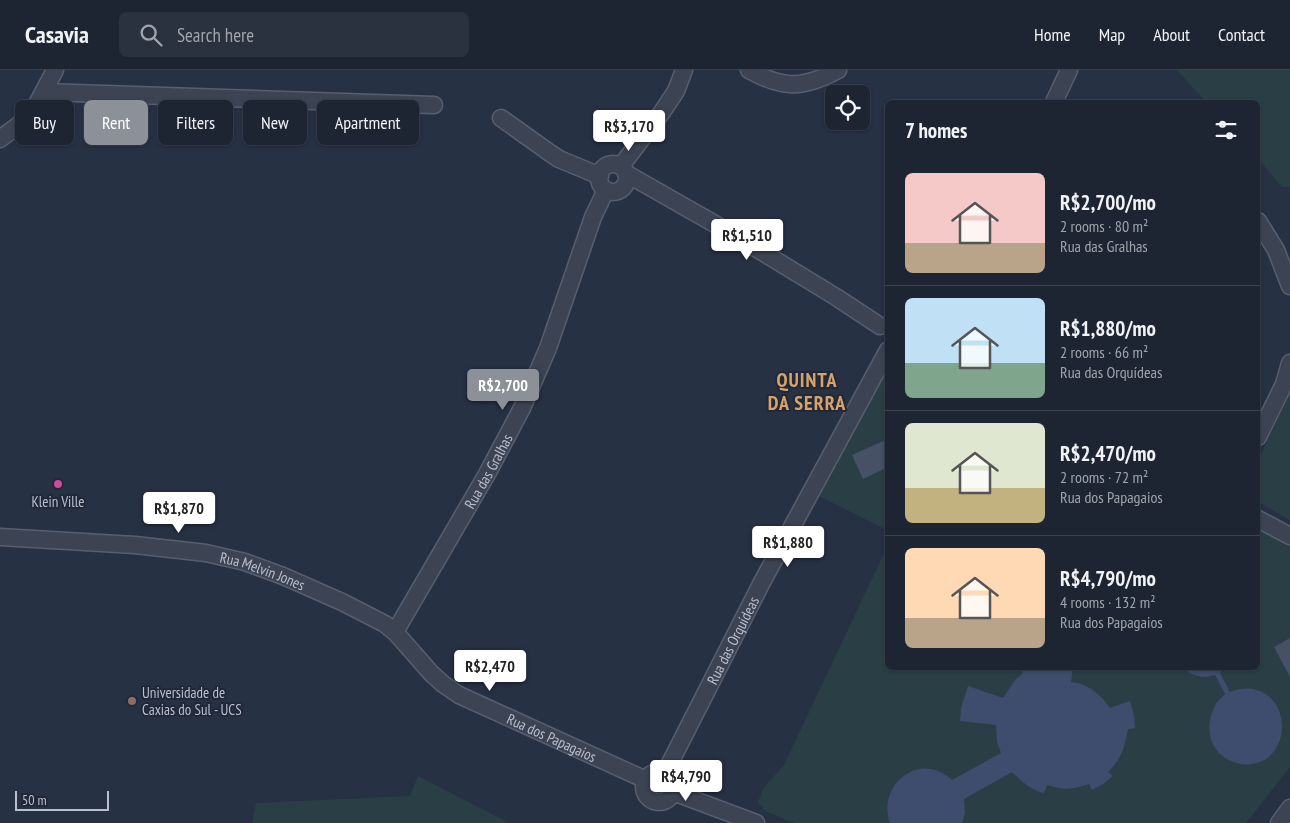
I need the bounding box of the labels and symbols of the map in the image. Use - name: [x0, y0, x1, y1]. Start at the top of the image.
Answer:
- pin: R$3,170: [583, 109, 675, 152]
- pin: R$1,510: [701, 218, 793, 261]
- district label: QUINTA DA SERRA: [768, 367, 846, 416]
- pin: R$2,700: [457, 368, 549, 411]
- street label: Rua das Gralhas: [460, 430, 516, 512]
- marker: Klein Ville: [52, 478, 64, 490]
- place label: Klein Ville: [31, 492, 85, 511]
- pin: R$1,870: [133, 492, 225, 534]
- pin: R$1,880: [742, 526, 834, 568]
- street label: Rua Melvin Jones: [218, 547, 308, 594]
- street label: Rua das Orquídeas: [702, 593, 763, 687]
- pin: R$2,470: [444, 650, 536, 692]
- place label: Universidade de Caxias do Sul - UCS: [142, 683, 242, 719]
- marker: Universidade de Caxias do Sul - UCS: [126, 695, 138, 707]
- street label: Rua dos Papagaios: [504, 709, 600, 766]
- pin: R$4,790: [640, 760, 732, 802]
- scale bar: [15, 788, 109, 811]

